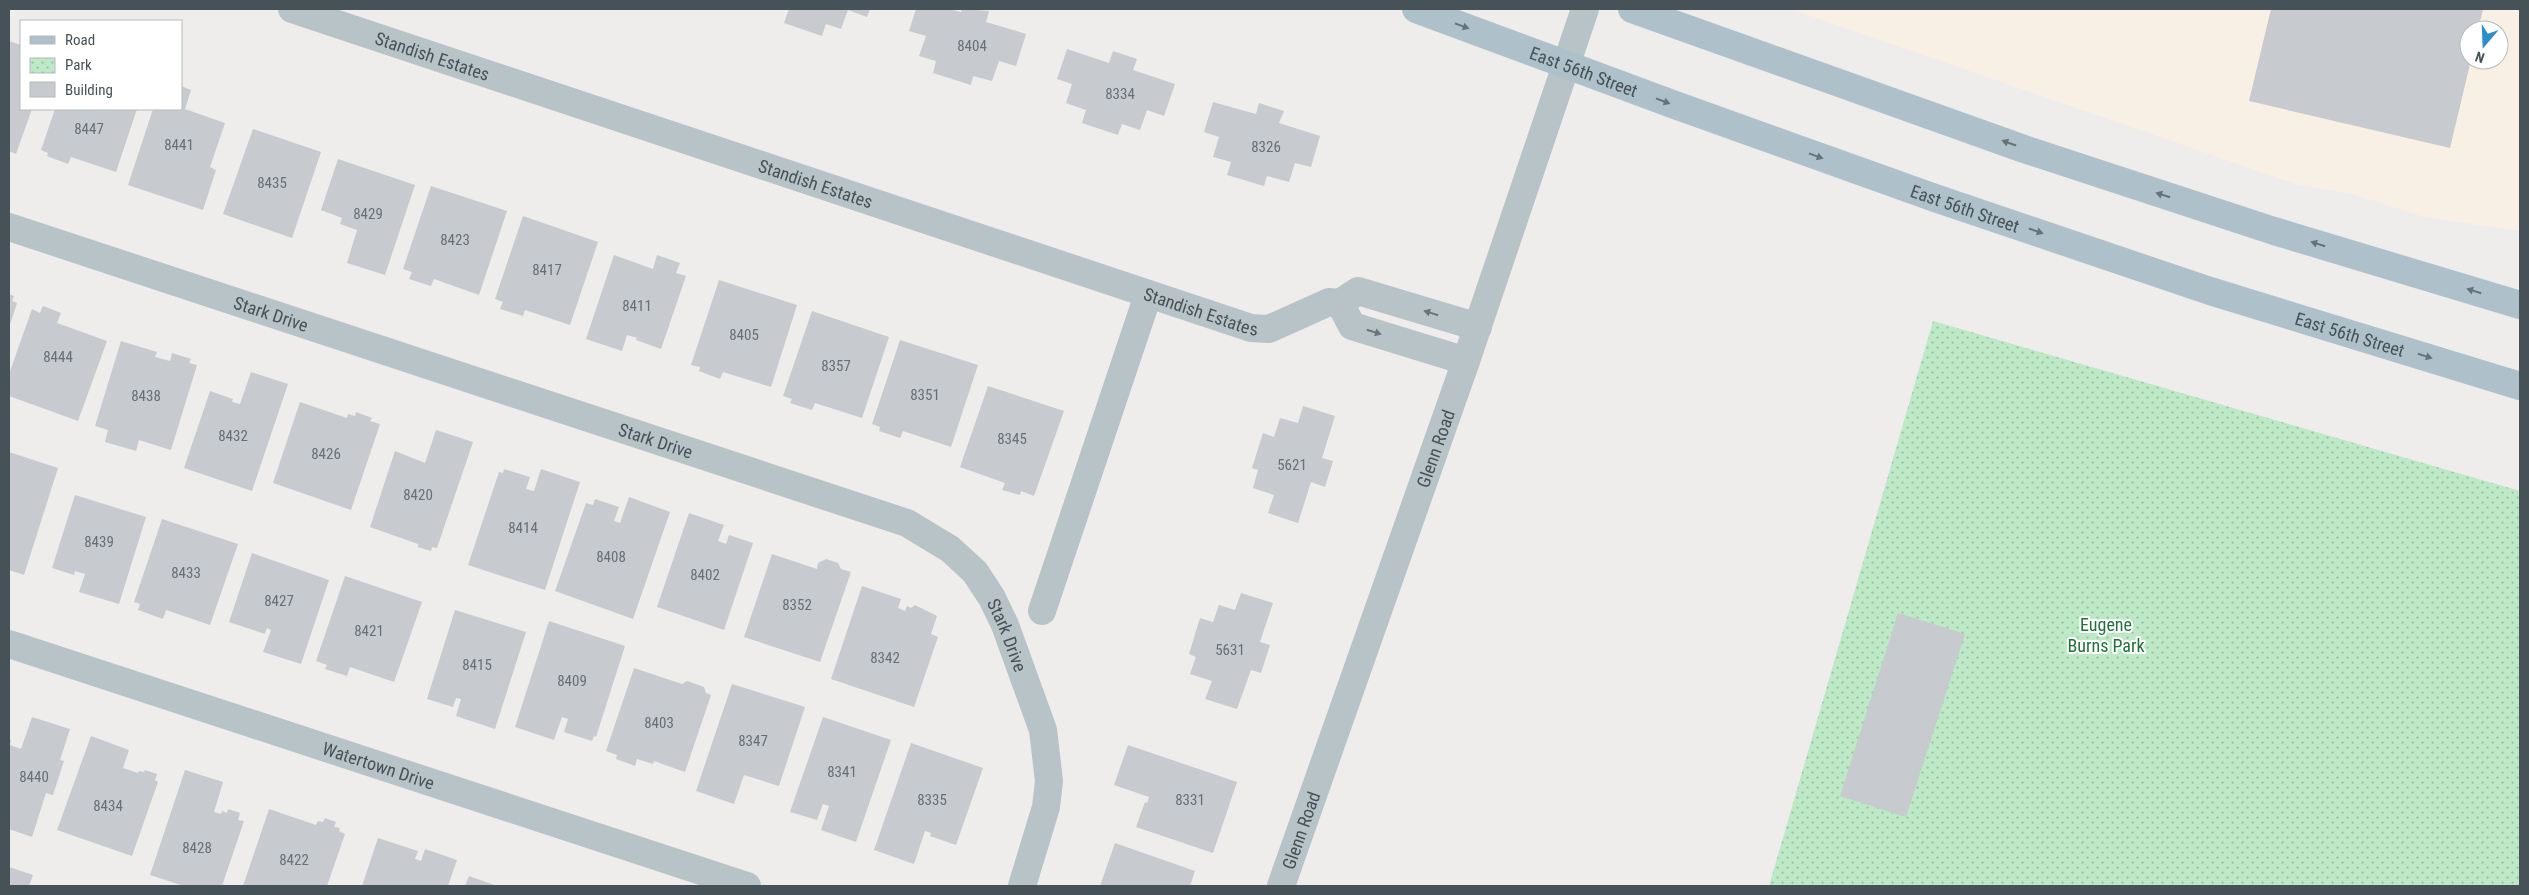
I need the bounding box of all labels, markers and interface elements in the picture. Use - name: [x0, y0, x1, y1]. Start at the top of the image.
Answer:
- legend: [20, 20, 182, 110]
- north arrow: [2459, 20, 2509, 70]
- one-way arrow: [1455, 22, 1470, 30]
- street label: Standish Estates: [373, 27, 492, 84]
- text: Road: [65, 31, 95, 49]
- house number: 8404: [957, 37, 987, 55]
- street label: East 56th Street: [1527, 42, 1641, 101]
- text: N: [2473, 48, 2486, 66]
- text: Park: [65, 56, 92, 74]
- text: Building: [65, 81, 113, 99]
- house number: 8334: [1105, 85, 1135, 103]
- one-way arrow: [1656, 97, 1671, 105]
- house number: 8447: [74, 120, 104, 138]
- house number: 8441: [164, 136, 194, 154]
- house number: 8326: [1251, 138, 1281, 156]
- one-way arrow: [2001, 139, 2016, 147]
- one-way arrow: [1809, 152, 1824, 160]
- street label: Standish Estates: [756, 154, 876, 212]
- house number: 8435: [257, 174, 287, 192]
- street label: East 56th Street: [1908, 180, 2022, 236]
- one-way arrow: [2155, 190, 2170, 198]
- house number: 8429: [353, 205, 383, 223]
- one-way arrow: [2029, 227, 2044, 235]
- house number: 8423: [440, 231, 470, 249]
- one-way arrow: [2310, 240, 2325, 248]
- house number: 8417: [532, 261, 562, 279]
- street label: Standish Estates: [1141, 283, 1259, 339]
- one-way arrow: [2466, 287, 2481, 295]
- street label: Stark Drive: [231, 291, 311, 335]
- house number: 8411: [622, 297, 652, 315]
- street label: East 56th Street: [2293, 307, 2407, 361]
- one-way arrow: [1423, 308, 1438, 316]
- house number: 8405: [729, 326, 759, 344]
- one-way arrow: [1366, 329, 1381, 337]
- house number: 8444: [43, 348, 73, 366]
- one-way arrow: [2418, 353, 2433, 361]
- house number: 8357: [821, 357, 851, 375]
- house number: 8351: [910, 386, 940, 404]
- house number: 8438: [131, 387, 161, 405]
- street label: Glenn Road: [1412, 407, 1459, 490]
- street label: Stark Drive: [616, 418, 696, 462]
- house number: 8432: [218, 427, 248, 445]
- house number: 8345: [997, 430, 1027, 448]
- house number: 8426: [311, 445, 341, 463]
- house number: 5621: [1277, 456, 1307, 474]
- house number: 8420: [403, 486, 433, 504]
- house number: 8414: [508, 519, 538, 537]
- house number: 8439: [84, 533, 114, 551]
- house number: 8408: [596, 548, 626, 566]
- house number: 8433: [171, 564, 201, 582]
- house number: 8402: [690, 566, 720, 584]
- house number: 8427: [264, 592, 294, 610]
- street label: Stark Drive: [983, 595, 1031, 674]
- house number: 8352: [782, 596, 812, 614]
- park label: Eugene Burns Park: [2067, 614, 2145, 656]
- house number: 8421: [354, 622, 384, 640]
- house number: 5631: [1215, 641, 1245, 659]
- house number: 8342: [870, 649, 900, 667]
- house number: 8415: [462, 656, 492, 674]
- house number: 8409: [557, 672, 587, 690]
- house number: 8403: [644, 714, 674, 732]
- house number: 8347: [738, 732, 768, 750]
- street label: Watertown Drive: [320, 737, 437, 793]
- house number: 8341: [827, 763, 857, 781]
- house number: 8440: [19, 768, 49, 786]
- street label: Glenn Road: [1277, 789, 1324, 872]
- house number: 8335: [917, 791, 947, 809]
- house number: 8331: [1175, 791, 1205, 809]
- house number: 8434: [93, 797, 123, 815]
- house number: 8428: [182, 839, 212, 857]
- house number: 8422: [279, 851, 309, 869]

